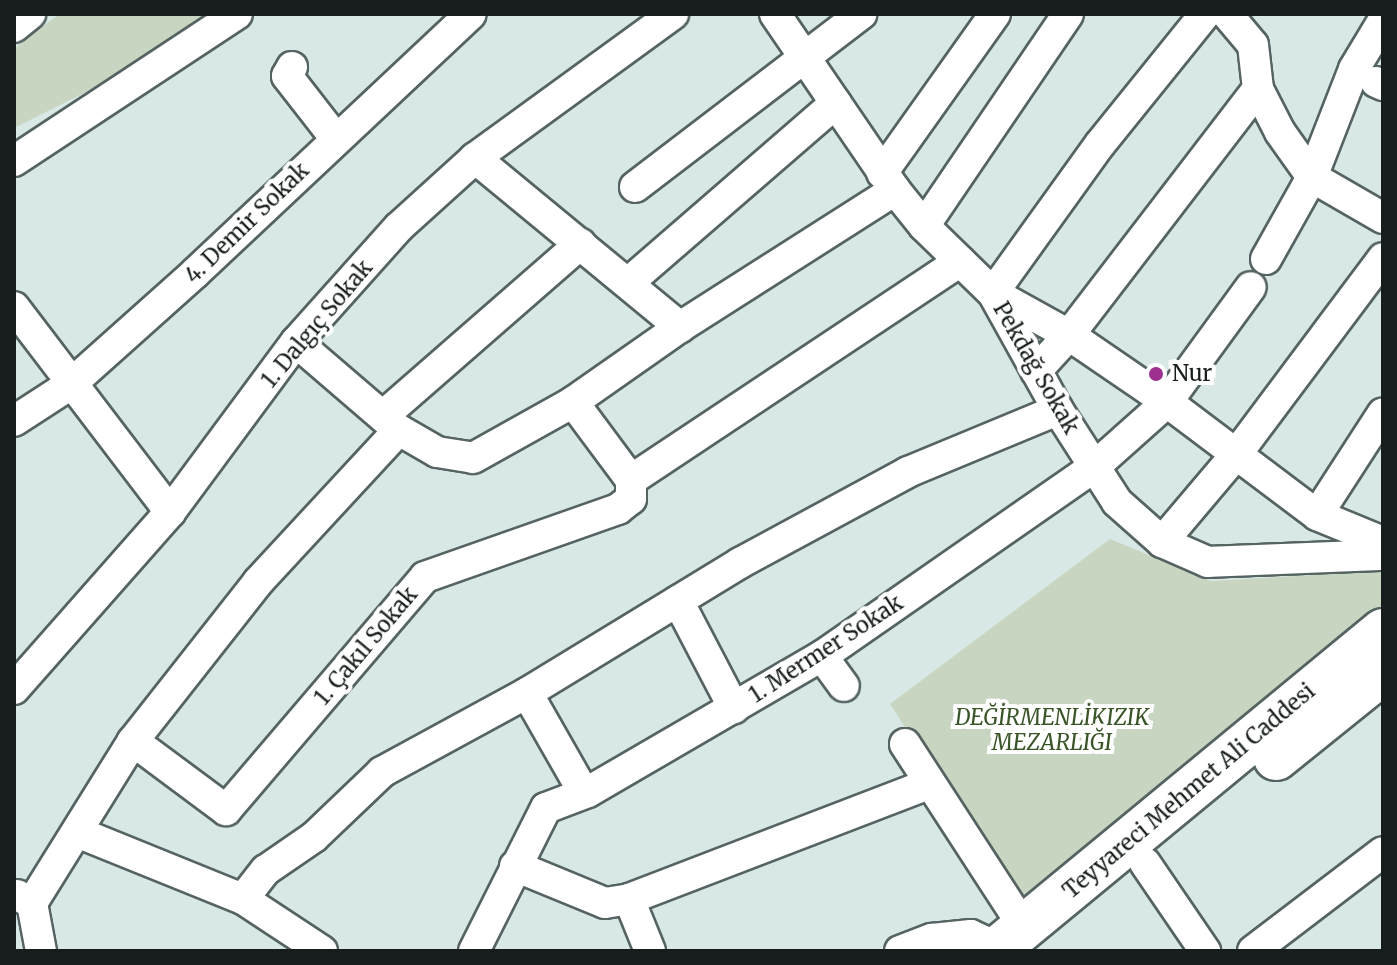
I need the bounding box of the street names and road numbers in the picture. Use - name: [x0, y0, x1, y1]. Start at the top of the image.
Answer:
- street label: 4. Demir Sokak: [180, 157, 314, 289]
- street label: 1. Dalgıç Sokak: [256, 255, 378, 393]
- street label: Pekdağ Sokak: [988, 297, 1084, 439]
- street label: 1. Çakıl Sokak: [309, 582, 423, 710]
- street label: 1. Mermer Sokak: [744, 590, 908, 708]
- street label: Teyyareci Mehmet Ali Caddesi: [1058, 678, 1320, 904]

